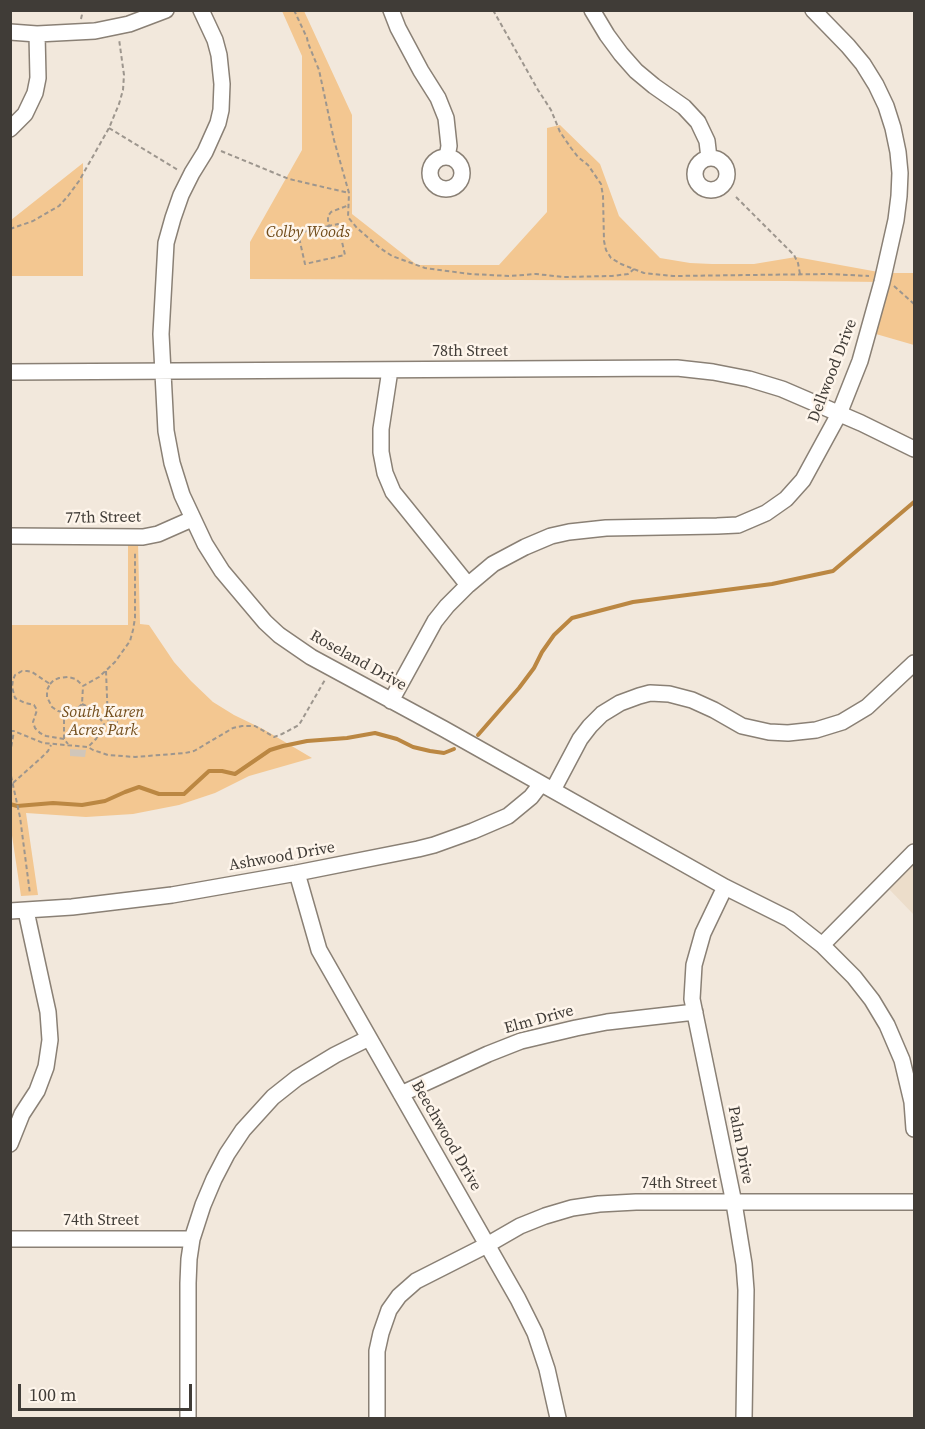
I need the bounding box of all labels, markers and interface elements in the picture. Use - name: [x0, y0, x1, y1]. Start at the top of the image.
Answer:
- park label: Colby Woods: [266, 223, 350, 243]
- street label: Dellwood Drive: [804, 316, 862, 426]
- street label: 78th Street: [432, 342, 508, 362]
- street label: 77th Street: [65, 508, 141, 528]
- street label: Roseland Drive: [306, 626, 410, 696]
- park label: South Karen Acres Park: [62, 703, 144, 741]
- street label: Ashwood Drive: [227, 838, 337, 876]
- street label: Elm Drive: [502, 1002, 576, 1038]
- street label: Beechwood Drive: [407, 1078, 485, 1194]
- street label: Palm Drive: [723, 1104, 757, 1186]
- street label: 74th Street: [641, 1174, 717, 1194]
- street label: 74th Street: [63, 1211, 139, 1231]
- scale bar: [21, 1372, 195, 1410]
- text: 100 m: [29, 1382, 76, 1407]

